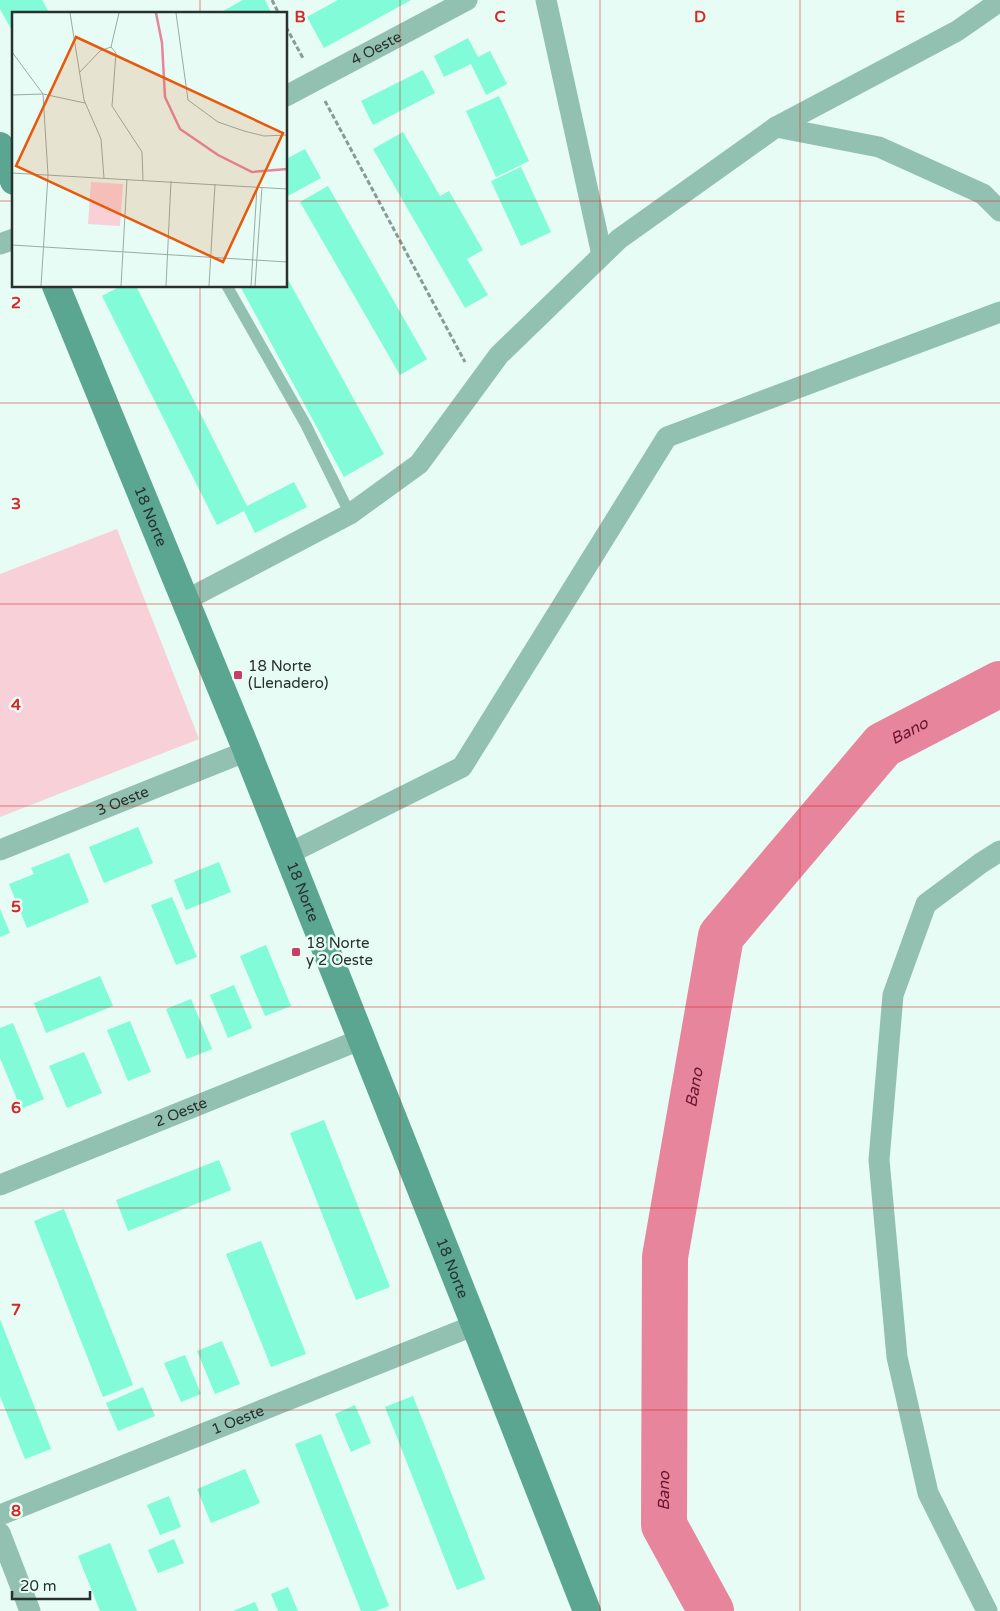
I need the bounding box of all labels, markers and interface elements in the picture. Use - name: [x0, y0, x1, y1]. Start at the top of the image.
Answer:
- text: B: [294, 7, 306, 27]
- text: C: [494, 7, 506, 27]
- text: D: [694, 7, 706, 27]
- text: E: [895, 7, 905, 27]
- inset map: [12, 12, 288, 288]
- street label: 4 Oeste: [348, 27, 405, 69]
- text: 2: [11, 293, 21, 313]
- street label: 18 Norte: [130, 483, 171, 549]
- text: 3: [11, 494, 21, 514]
- place label: 18 Norte (Llenadero): [248, 657, 328, 692]
- marker: 18 Norte (Llenadero): [232, 669, 244, 681]
- text: 4: [11, 695, 21, 715]
- water label: Bano: [887, 713, 933, 749]
- street label: 3 Oeste: [94, 782, 151, 819]
- street label: 18 Norte: [283, 859, 323, 924]
- text: 5: [11, 897, 21, 917]
- place label: 18 Norte y 2 Oeste: [306, 934, 373, 969]
- marker: 18 Norte y 2 Oeste: [290, 946, 302, 958]
- water label: Bano: [681, 1065, 708, 1109]
- street label: 2 Oeste: [152, 1093, 210, 1131]
- text: 6: [11, 1098, 21, 1118]
- street label: 18 Norte: [432, 1235, 472, 1301]
- text: 7: [11, 1300, 21, 1320]
- street label: 1 Oeste: [209, 1401, 267, 1438]
- water label: Bano: [654, 1470, 674, 1511]
- text: 8: [11, 1501, 21, 1521]
- scale bar: [12, 1568, 90, 1600]
- text: 20 m: [20, 1577, 57, 1595]

